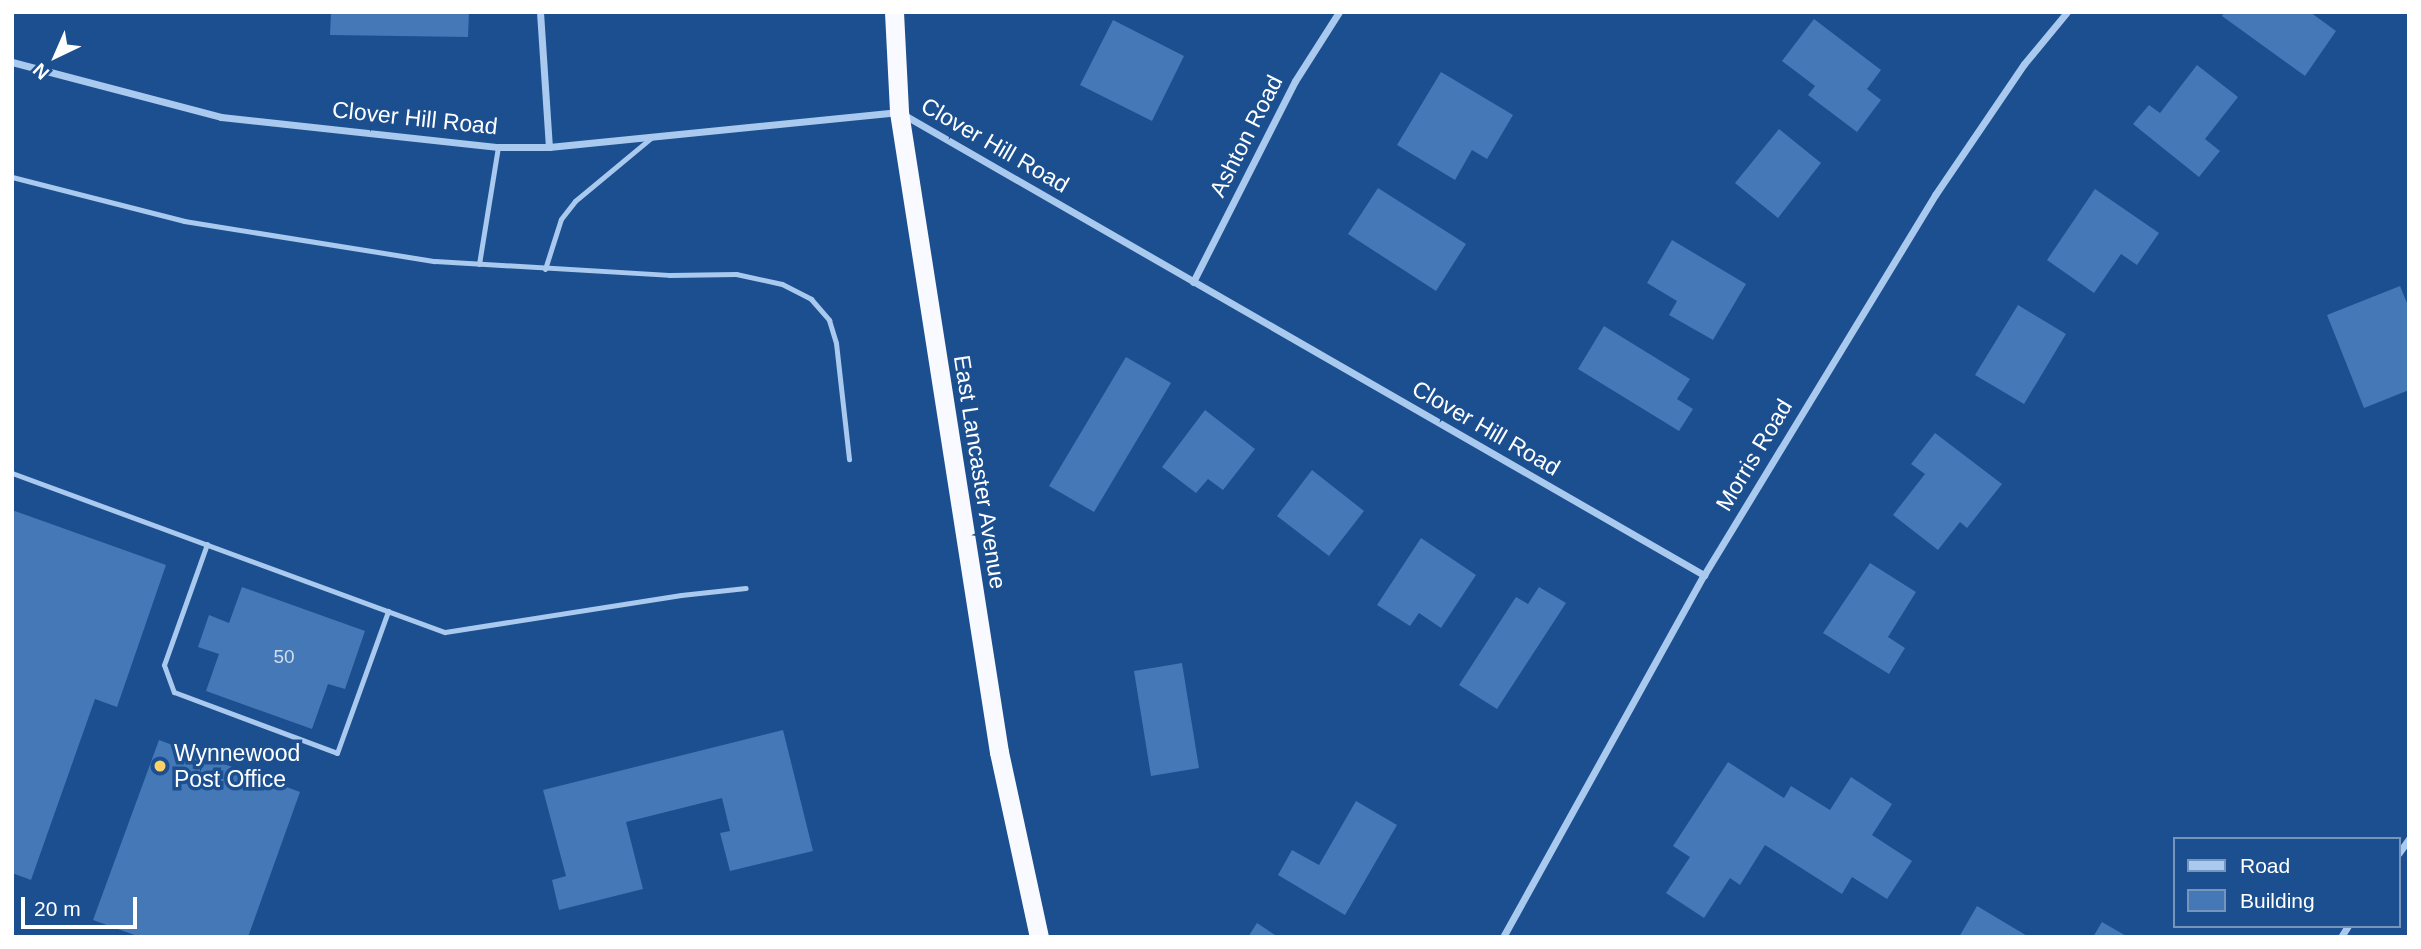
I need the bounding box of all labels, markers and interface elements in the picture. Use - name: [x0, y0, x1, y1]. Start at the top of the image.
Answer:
- north arrow: [21, 21, 91, 91]
- text: N: [29, 59, 53, 84]
- street label: Ashton Road: [1204, 70, 1288, 202]
- street label: Clover Hill Road: [916, 92, 1074, 198]
- street label: Clover Hill Road: [331, 96, 499, 140]
- street label: East Lancaster Avenue: [948, 353, 1012, 591]
- street label: Clover Hill Road: [1407, 375, 1565, 481]
- street label: Morris Road: [1710, 394, 1798, 516]
- house number: 50: [273, 646, 295, 668]
- place label: Wynnewood Post Office: [174, 739, 300, 793]
- marker: Wynnewood Post Office: [152, 758, 168, 774]
- legend: [2172, 837, 2400, 928]
- text: Road: [2240, 854, 2290, 877]
- scale bar: [24, 883, 140, 927]
- text: Building: [2240, 889, 2315, 912]
- text: 20 m: [34, 897, 81, 920]

